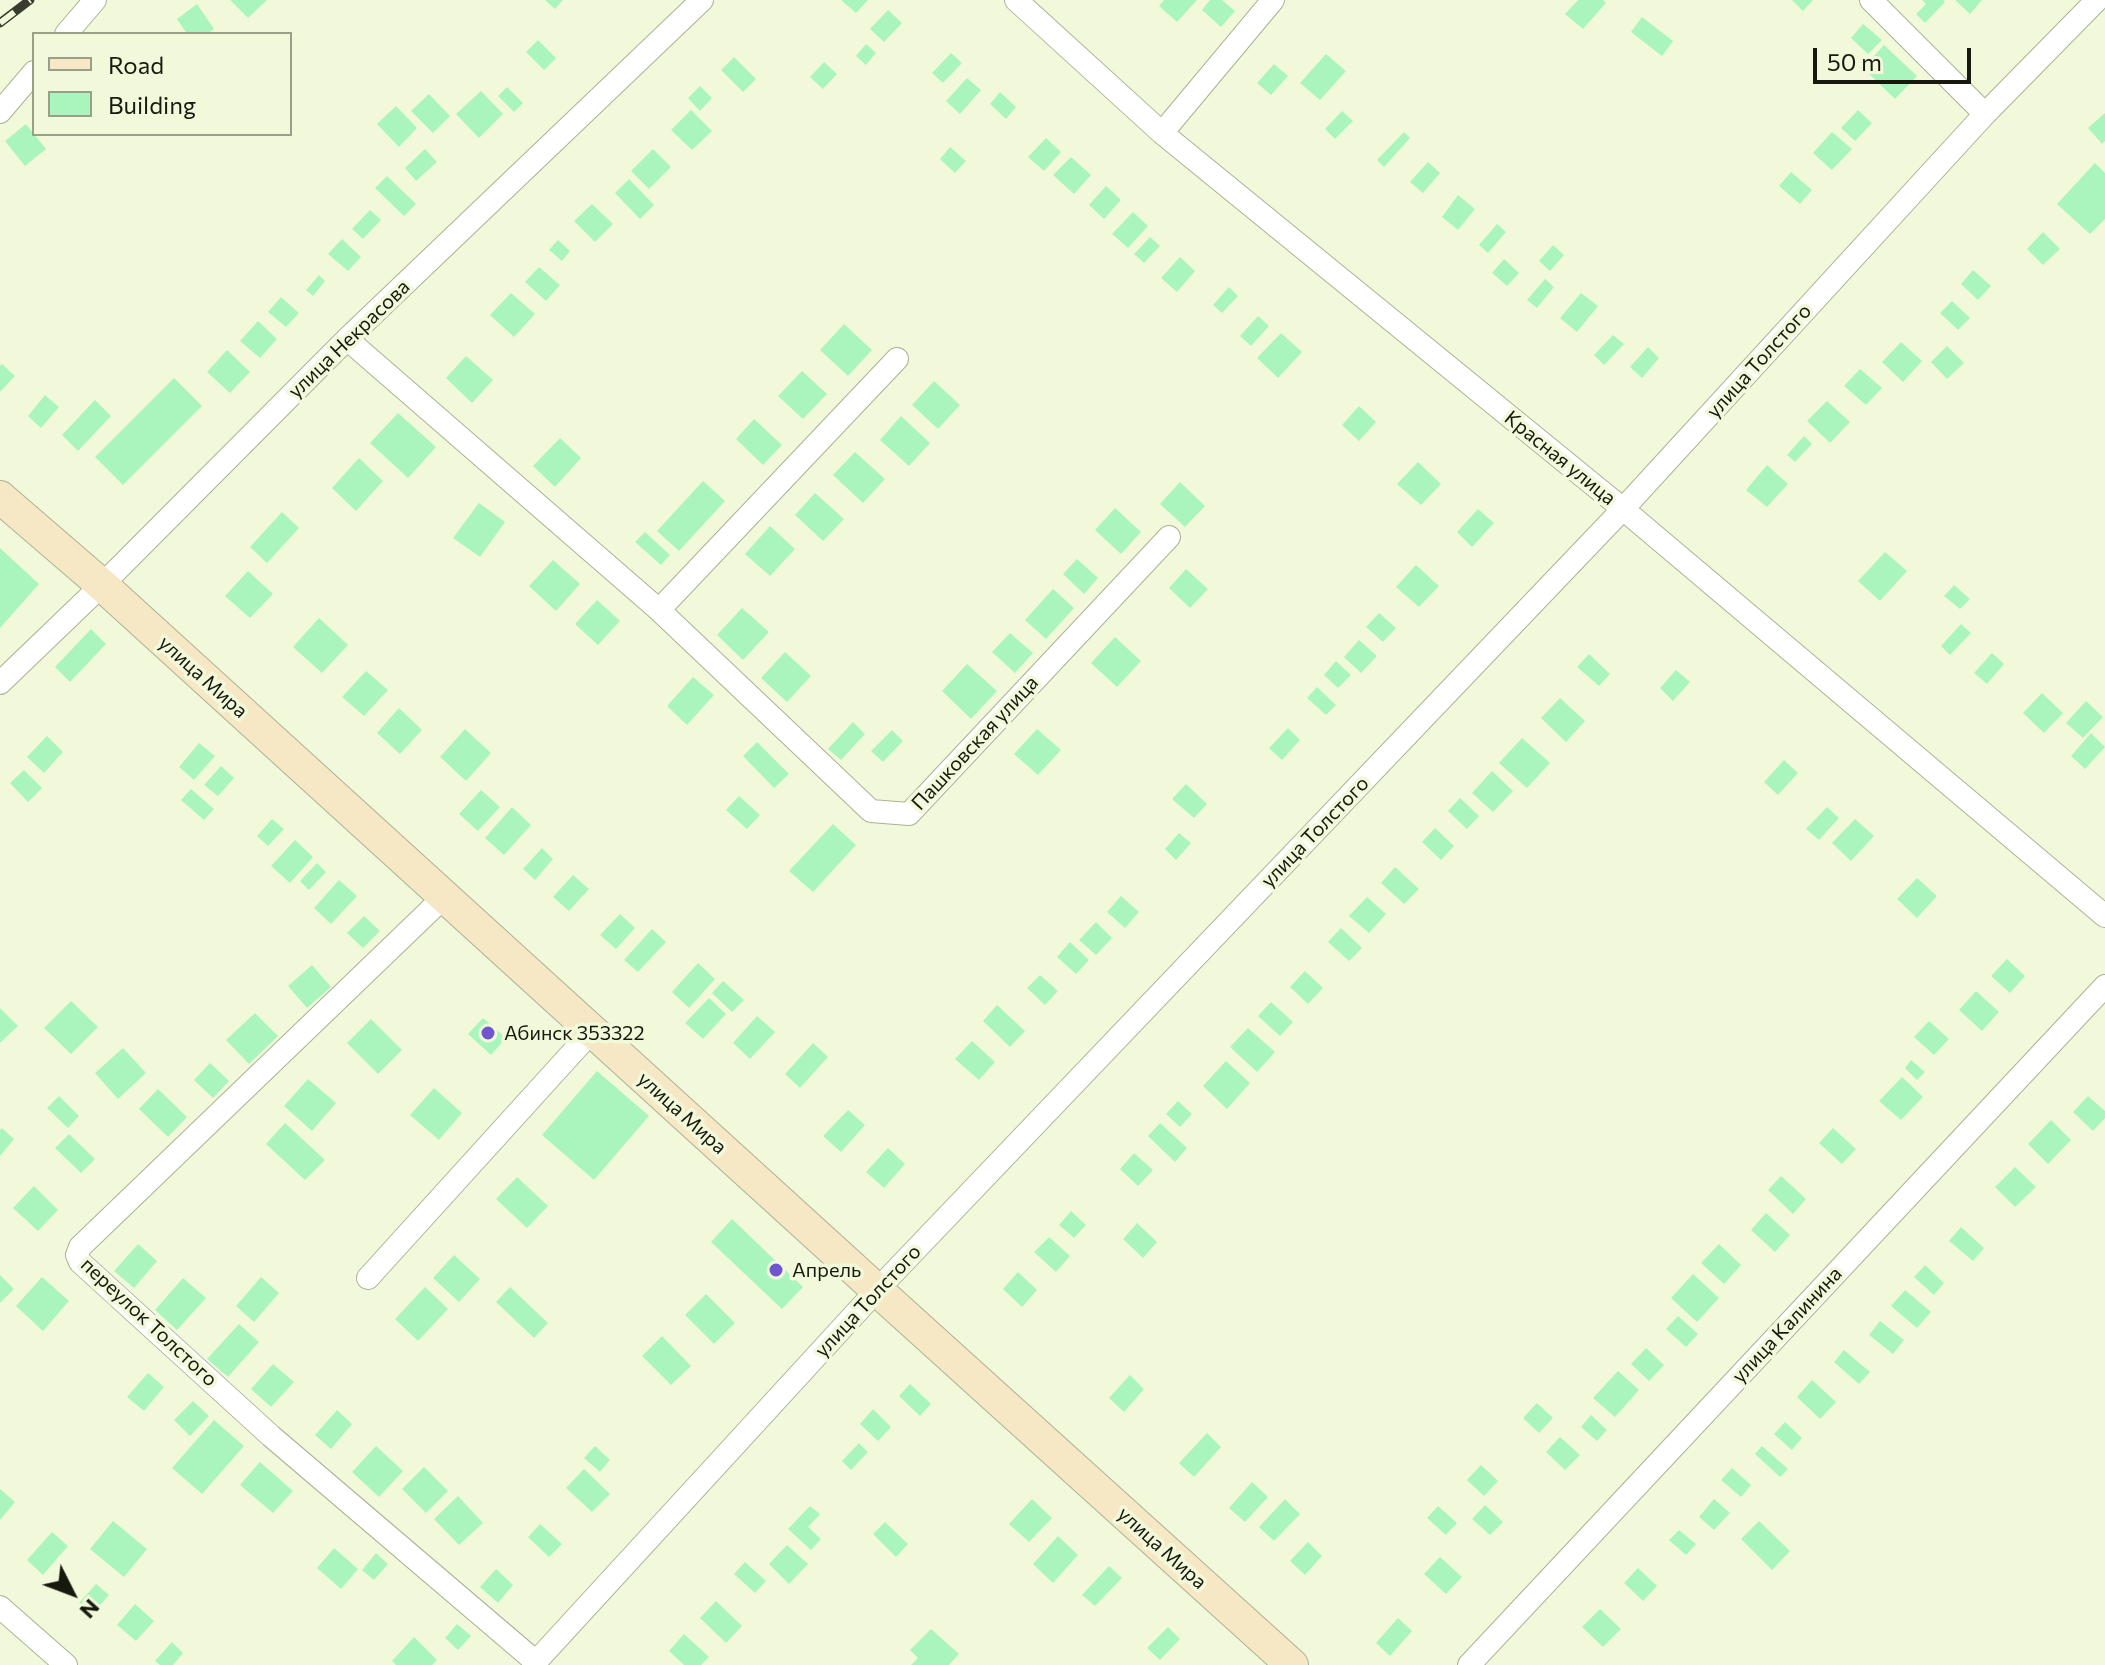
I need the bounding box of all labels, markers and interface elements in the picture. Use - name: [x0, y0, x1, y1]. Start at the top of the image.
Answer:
- legend: [32, 32, 292, 136]
- scale bar: [1817, 32, 1975, 82]
- text: 50 m: [1827, 47, 1882, 76]
- text: Road: [108, 50, 164, 79]
- text: Building: [108, 90, 196, 119]
- street label: улица Некрасова: [283, 275, 415, 403]
- street label: улица Толстого: [1702, 299, 1816, 423]
- street label: Красная улица: [1500, 406, 1620, 510]
- street label: улица Мира: [154, 631, 252, 723]
- street label: Пашковская улица: [907, 671, 1043, 815]
- street label: улица Толстого: [1256, 772, 1374, 892]
- place label: Абинск 353322: [504, 1021, 645, 1045]
- marker: Абинск 353322: [479, 1024, 497, 1042]
- street label: улица Мира: [633, 1067, 731, 1159]
- street label: улица Толстого: [810, 1240, 926, 1362]
- street label: переулок Толстого: [76, 1253, 222, 1391]
- place label: Апрель: [792, 1258, 861, 1282]
- marker: Апрель: [767, 1261, 785, 1279]
- street label: улица Калинина: [1727, 1262, 1847, 1388]
- street label: улица Мира: [1113, 1502, 1211, 1594]
- north arrow: [32, 1553, 112, 1633]
- text: N: [75, 1594, 106, 1625]

